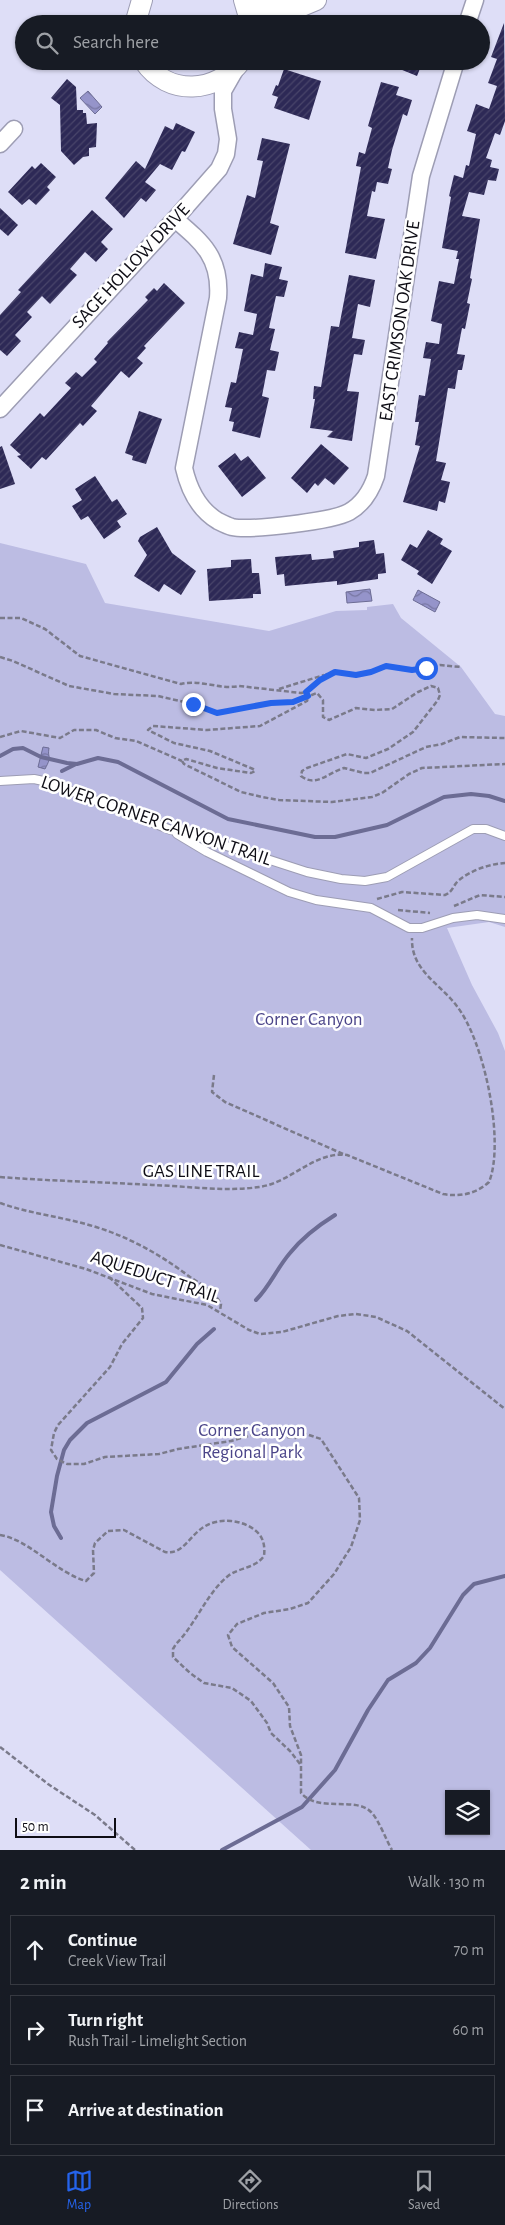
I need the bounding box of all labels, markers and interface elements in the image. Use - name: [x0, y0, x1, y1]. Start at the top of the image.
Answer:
- search box: [15, 15, 490, 70]
- icon: search: [33, 29, 61, 57]
- text: Search here: [73, 33, 159, 52]
- street label: SAGE HOLLOW DRIVE: [69, 200, 193, 332]
- street label: EAST CRIMSON OAK DRIVE: [376, 219, 424, 423]
- route start: [415, 657, 438, 680]
- route end: [182, 693, 205, 716]
- street label: LOWER CORNER CANYON TRAIL: [38, 773, 274, 869]
- park label: Corner Canyon: [255, 1010, 363, 1029]
- street label: GAS LINE TRAIL: [143, 1162, 259, 1181]
- street label: AQUEDUCT TRAIL: [88, 1247, 222, 1307]
- park label: Corner Canyon Regional Park: [198, 1421, 306, 1462]
- map controls: [445, 1790, 490, 1835]
- button: layers: [445, 1790, 490, 1835]
- scale bar: [15, 1815, 116, 1838]
- text: 50 m: [22, 1820, 49, 1834]
- text: 2 min: [20, 1872, 67, 1893]
- text: Walk · 130 m: [408, 1874, 485, 1890]
- text: Continue: [68, 1931, 137, 1950]
- icon: ahead: [21, 1936, 49, 1964]
- text: 70 m: [453, 1942, 484, 1958]
- text: Creek View Trail: [68, 1953, 167, 1969]
- text: Turn right: [68, 2011, 143, 2030]
- icon: right: [21, 2016, 49, 2044]
- text: 60 m: [453, 2022, 484, 2038]
- text: Rush Trail - Limelight Section: [68, 2033, 247, 2049]
- icon: arrive: [21, 2096, 49, 2124]
- text: Arrive at destination: [68, 2101, 224, 2120]
- tab: Map: [65, 2167, 93, 2214]
- tab: Directions: [223, 2167, 278, 2214]
- tab: Saved: [408, 2167, 440, 2214]

